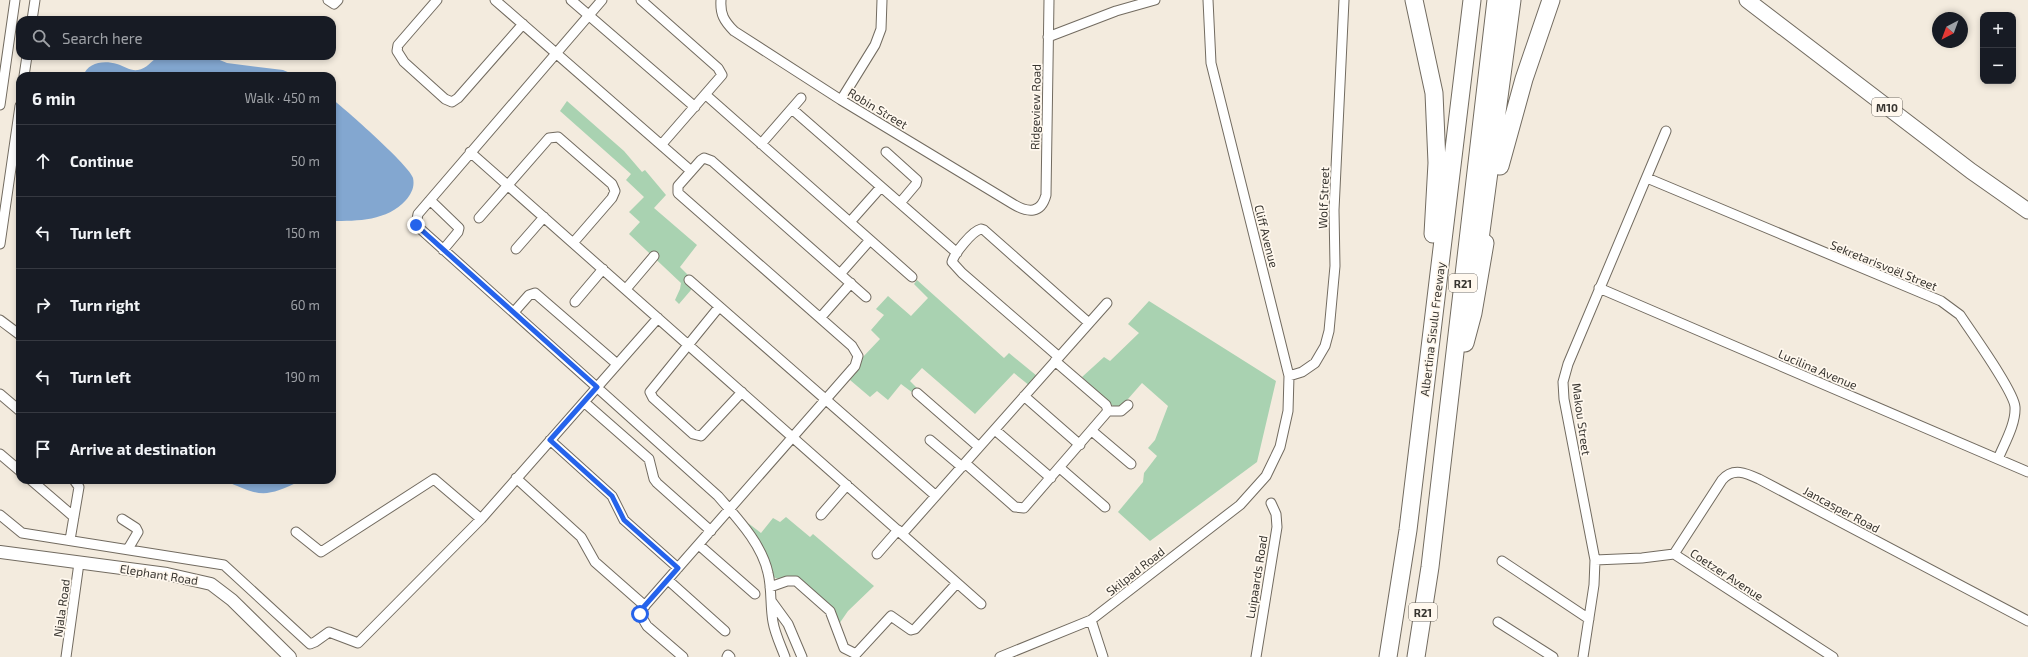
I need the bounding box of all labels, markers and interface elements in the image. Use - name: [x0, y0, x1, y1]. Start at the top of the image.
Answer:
- north arrow: [1932, 12, 1968, 48]
- map controls: [1980, 12, 2016, 84]
- button: +: [1980, 12, 2016, 48]
- search box: [16, 16, 336, 60]
- icon: search: [30, 27, 52, 49]
- text: Search here: [62, 29, 143, 47]
- button: −: [1980, 48, 2016, 84]
- street label: Ridgeview Road: [1027, 64, 1043, 150]
- street label: Robin Street: [846, 85, 911, 131]
- text: 6 min: [32, 88, 76, 108]
- text: Walk · 450 m: [244, 90, 320, 106]
- road number: M10: [1872, 98, 1902, 116]
- icon: ahead: [32, 150, 54, 172]
- text: Continue: [70, 152, 133, 170]
- text: 50 m: [291, 153, 320, 169]
- street label: Wolf Street: [1315, 166, 1331, 229]
- street label: Cliff Avenue: [1252, 203, 1282, 269]
- route end: [407, 216, 425, 234]
- icon: left: [32, 222, 54, 244]
- text: Turn left: [70, 224, 131, 242]
- text: 150 m: [286, 225, 320, 241]
- street label: Sekretarisvoël Street: [1828, 237, 1940, 293]
- street label: Albertina Sisulu Freeway: [1417, 260, 1447, 397]
- road number: R21: [1449, 274, 1477, 292]
- icon: right: [32, 294, 54, 316]
- text: Turn right: [70, 296, 140, 314]
- text: 60 m: [290, 297, 320, 313]
- street label: Lucilina Avenue: [1776, 346, 1860, 392]
- icon: left: [32, 366, 54, 388]
- text: Turn left: [70, 368, 131, 386]
- text: 190 m: [285, 369, 320, 385]
- street label: Makou Street: [1570, 382, 1594, 456]
- icon: arrive: [32, 438, 54, 460]
- text: Arrive at destination: [70, 440, 216, 458]
- street label: Jancasper Road: [1801, 483, 1883, 535]
- street label: Luipaards Road: [1243, 534, 1269, 620]
- street label: Skilpad Road: [1103, 544, 1167, 598]
- street label: Coetzer Avenue: [1688, 545, 1766, 603]
- street label: Elephant Road: [119, 561, 199, 587]
- street label: Njala Road: [50, 578, 73, 638]
- road number: R21: [1409, 603, 1437, 621]
- route start: [631, 605, 649, 623]

